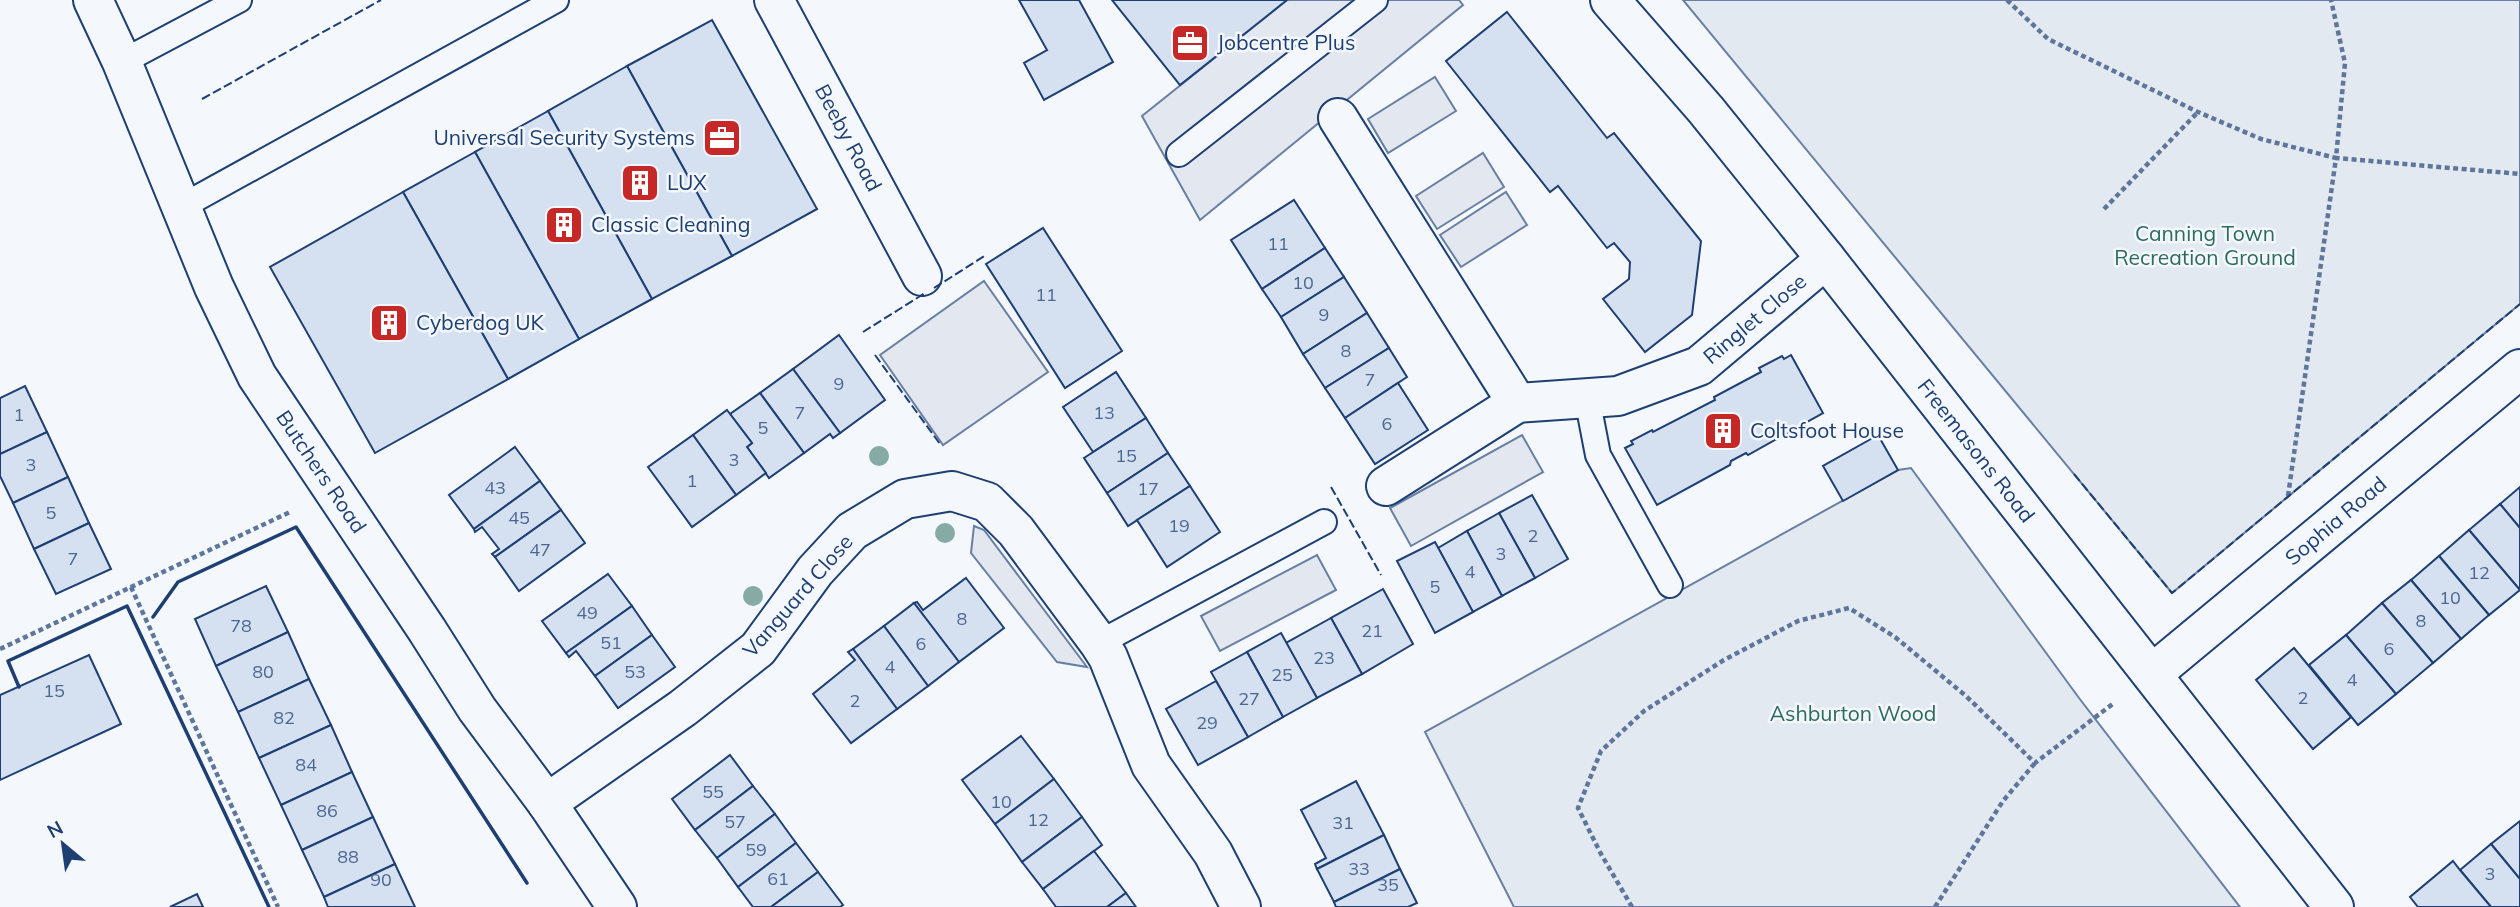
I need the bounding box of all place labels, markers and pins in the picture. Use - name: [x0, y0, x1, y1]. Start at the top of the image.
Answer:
- office icon: Jobcentre Plus: [1169, 22, 1211, 64]
- place label: Jobcentre Plus: [1217, 29, 1355, 55]
- office icon: Universal Security Systems: [701, 117, 743, 159]
- place label: Universal Security Systems: [433, 124, 695, 150]
- building icon: LUX: [619, 162, 661, 204]
- place label: LUX: [667, 169, 707, 195]
- building icon: Classic Cleaning: [543, 204, 585, 246]
- place label: Classic Cleaning: [591, 211, 750, 237]
- building icon: Cyberdog UK: [368, 302, 410, 344]
- place label: Cyberdog UK: [416, 309, 545, 335]
- building icon: Coltsfoot House: [1702, 410, 1744, 452]
- place label: Coltsfoot House: [1750, 417, 1904, 443]

